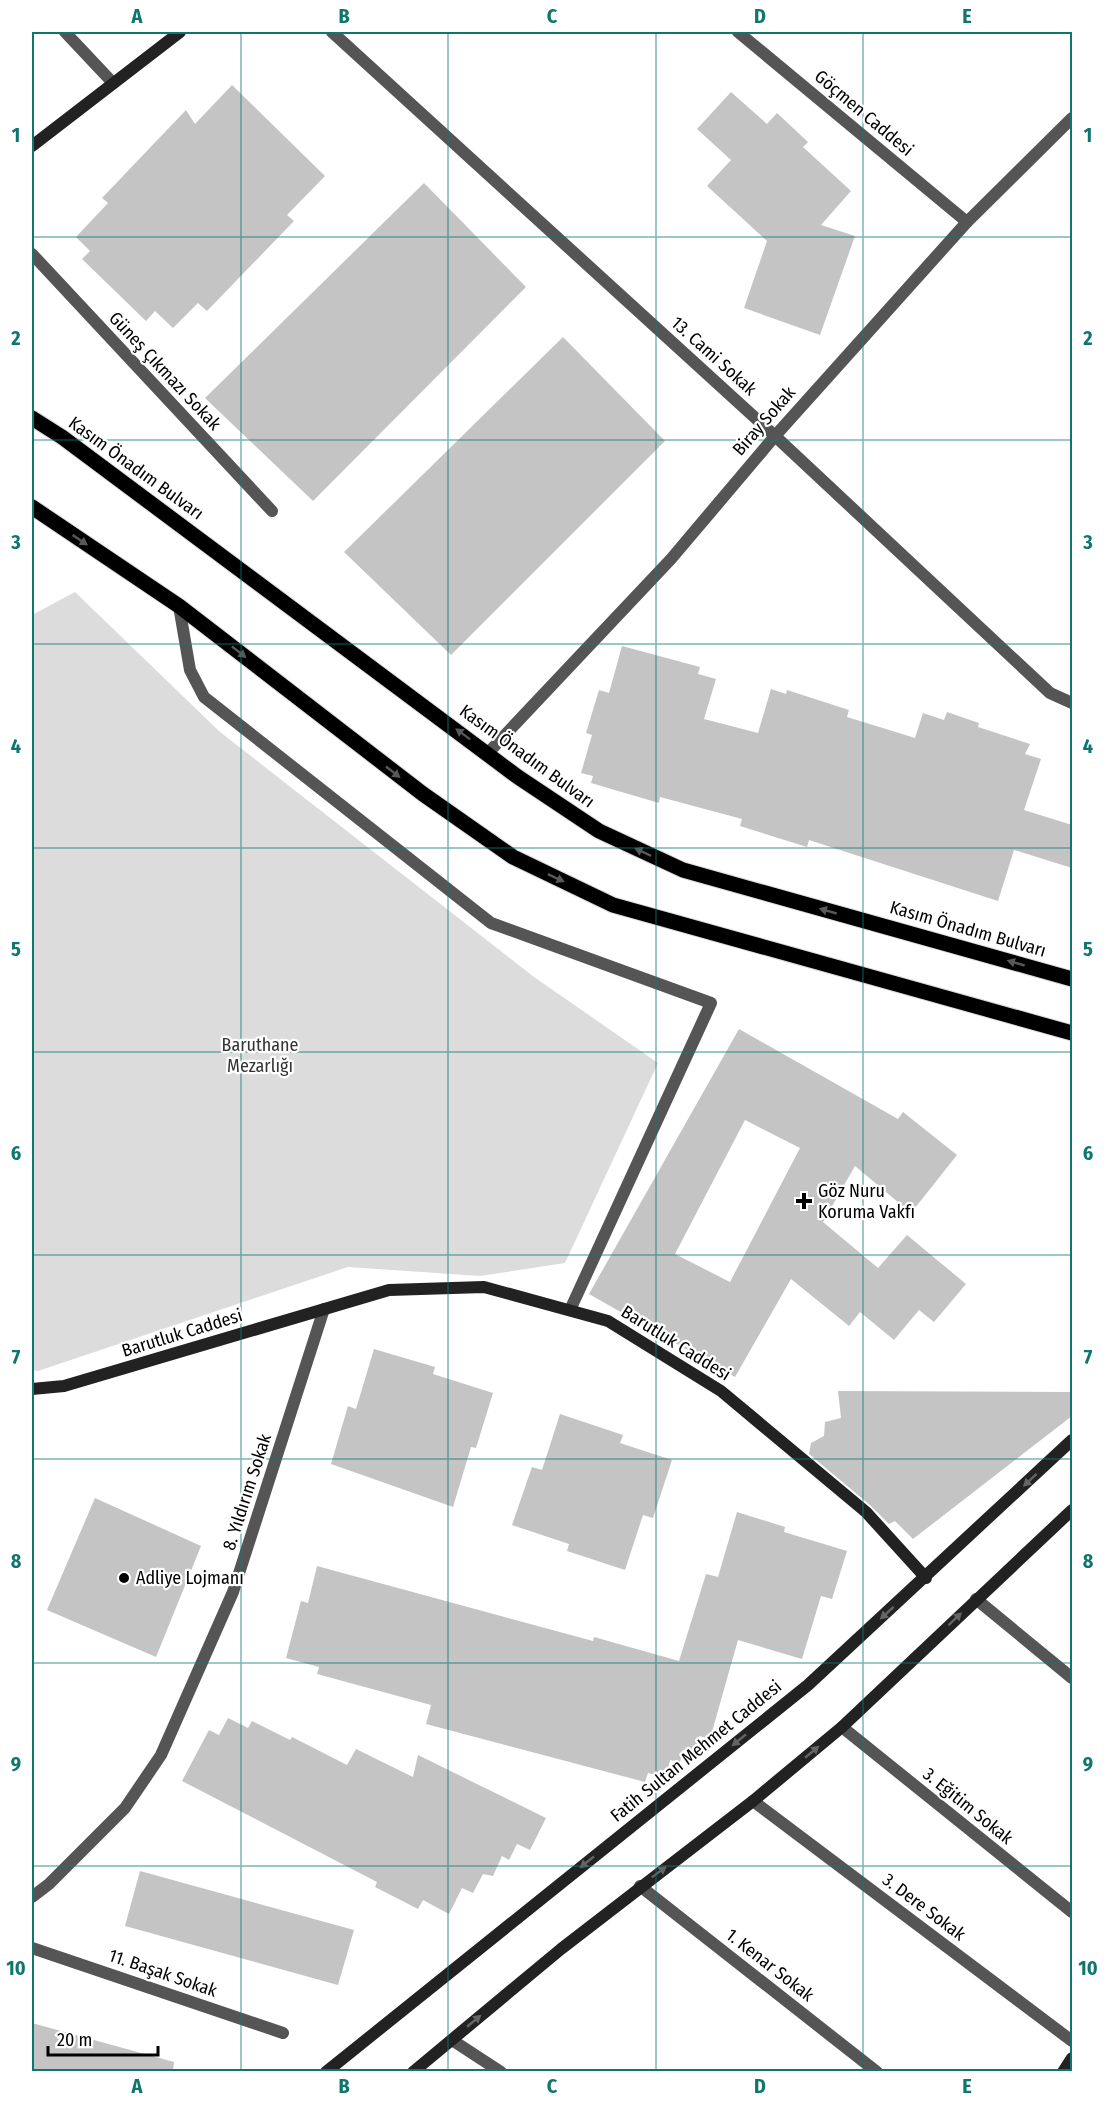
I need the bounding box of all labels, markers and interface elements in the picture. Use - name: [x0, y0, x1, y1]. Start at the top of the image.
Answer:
- text: A: [131, 4, 144, 28]
- text: B: [338, 4, 350, 28]
- text: C: [547, 4, 558, 28]
- text: D: [754, 4, 766, 28]
- text: E: [962, 4, 972, 28]
- street label: Göçmen Caddesi: [810, 65, 918, 161]
- text: 1: [12, 123, 20, 147]
- text: 1: [1084, 123, 1092, 147]
- street label: Güneş Çıkmazı Sokak: [104, 307, 226, 435]
- street label: 13. Cami Sokak: [667, 312, 762, 400]
- text: 2: [10, 326, 21, 350]
- text: 2: [1082, 326, 1093, 350]
- street label: Biray Sokak: [728, 381, 800, 460]
- street label: Kasım Önadım Bulvarı: [64, 412, 208, 524]
- text: 3: [10, 530, 21, 554]
- text: 3: [1082, 530, 1093, 554]
- one-way arrow: [72, 534, 89, 545]
- one-way arrow: [231, 646, 247, 659]
- street label: Kasım Önadım Bulvarı: [455, 700, 599, 812]
- one-way arrow: [455, 728, 471, 740]
- text: 4: [11, 734, 21, 758]
- text: 4: [1083, 734, 1093, 758]
- one-way arrow: [386, 765, 401, 777]
- one-way arrow: [634, 847, 651, 856]
- one-way arrow: [548, 873, 565, 882]
- street label: Kasım Önadım Bulvarı: [887, 896, 1049, 962]
- one-way arrow: [819, 906, 837, 915]
- text: 5: [11, 937, 21, 961]
- text: 5: [1083, 937, 1093, 961]
- one-way arrow: [1007, 958, 1025, 967]
- park label: Baruthane Mezarlığı: [222, 1034, 299, 1077]
- text: 6: [11, 1141, 21, 1165]
- text: 6: [1083, 1141, 1093, 1165]
- place label: Göz Nuru Koruma Vakfı: [818, 1180, 915, 1223]
- marker: Göz Nuru Koruma Vakfı: [795, 1192, 813, 1210]
- street label: Barutluk Caddesi: [617, 1301, 735, 1385]
- street label: Barutluk Caddesi: [119, 1304, 245, 1362]
- text: 7: [12, 1345, 21, 1369]
- text: 7: [1084, 1345, 1093, 1369]
- street label: 8. Yıldırım Sokak: [218, 1430, 276, 1553]
- one-way arrow: [1023, 1473, 1038, 1486]
- text: 8: [11, 1549, 22, 1573]
- text: 8: [1083, 1549, 1094, 1573]
- place label: Adliye Lojmanı: [136, 1567, 244, 1589]
- marker: Adliye Lojmanı: [117, 1571, 131, 1585]
- one-way arrow: [880, 1606, 895, 1619]
- one-way arrow: [948, 1613, 962, 1627]
- street label: Fatih Sultan Mehmet Caddesi: [606, 1675, 786, 1827]
- one-way arrow: [731, 1733, 747, 1746]
- one-way arrow: [804, 1746, 819, 1759]
- text: 9: [11, 1752, 21, 1776]
- text: 9: [1083, 1752, 1093, 1776]
- street label: 3. Eğitim Sokak: [919, 1763, 1018, 1849]
- one-way arrow: [579, 1855, 595, 1868]
- one-way arrow: [651, 1866, 667, 1879]
- street label: 3. Dere Sokak: [878, 1869, 970, 1946]
- street label: 1. Kenar Sokak: [722, 1924, 819, 2007]
- street label: 11. Başak Sokak: [106, 1944, 221, 2002]
- text: 10: [6, 1956, 26, 1980]
- text: 10: [1078, 1956, 1098, 1980]
- one-way arrow: [466, 2015, 481, 2028]
- scale bar: [48, 2019, 158, 2057]
- text: 20 m: [57, 2029, 92, 2051]
- text: A: [131, 2074, 144, 2098]
- text: B: [338, 2074, 350, 2098]
- text: C: [547, 2074, 558, 2098]
- text: D: [754, 2074, 766, 2098]
- text: E: [962, 2074, 972, 2098]

